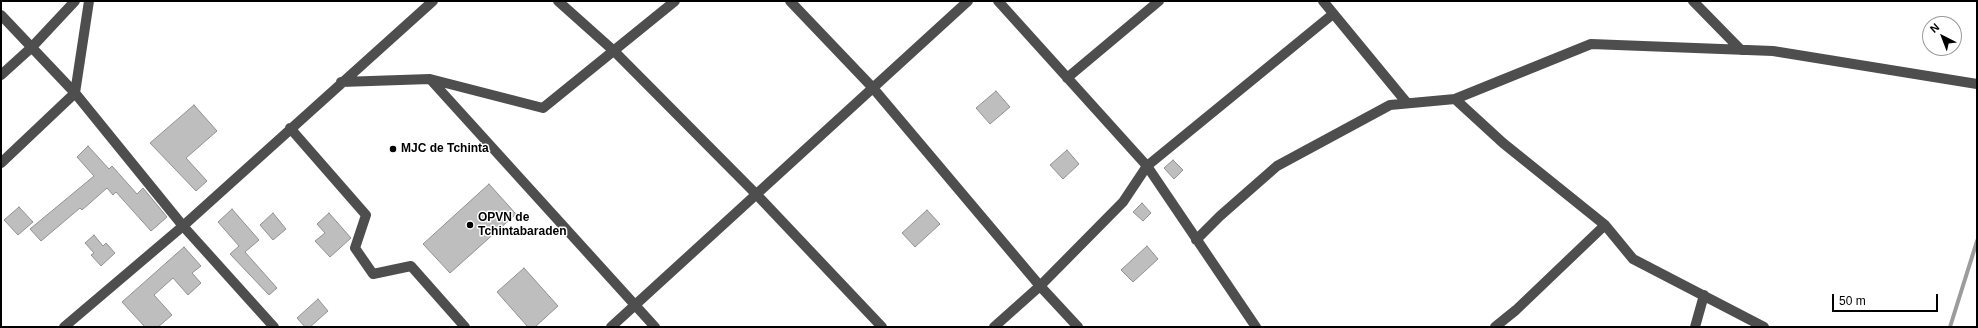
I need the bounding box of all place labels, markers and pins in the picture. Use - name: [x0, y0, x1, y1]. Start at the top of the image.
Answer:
- place label: MJC de Tchinta: [401, 142, 489, 156]
- marker: MJC de Tchinta: [388, 144, 398, 154]
- place label: OPVN de Tchintabaraden: [478, 211, 566, 239]
- marker: OPVN de Tchintabaraden: [465, 220, 475, 230]

